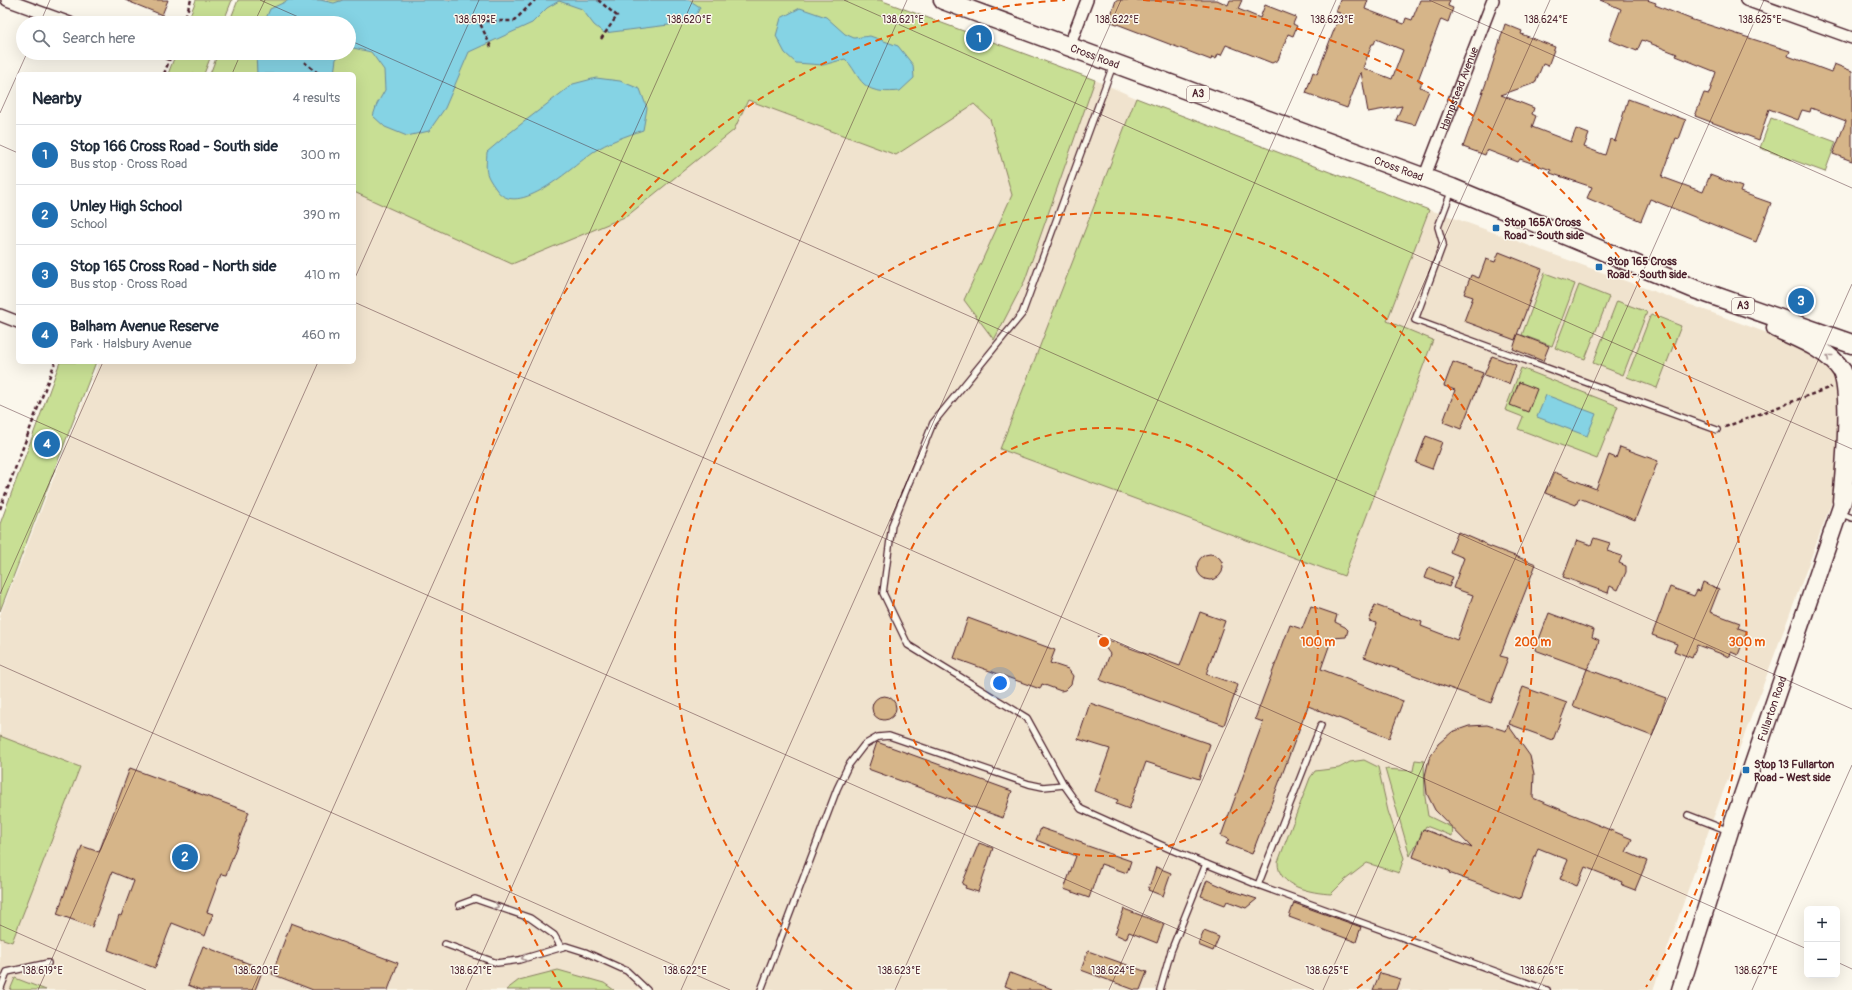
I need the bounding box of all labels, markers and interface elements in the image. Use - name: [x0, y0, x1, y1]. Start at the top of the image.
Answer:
- text: 138.619°E: [454, 14, 496, 26]
- text: 138.620°E: [667, 14, 711, 26]
- text: 138.621°E: [882, 14, 924, 26]
- text: 138.622°E: [1095, 14, 1139, 26]
- text: 138.623°E: [1311, 14, 1354, 26]
- text: 138.624°E: [1524, 14, 1568, 26]
- text: 138.625°E: [1738, 14, 1782, 26]
- search box: [16, 16, 356, 60]
- pin: 1: [966, 23, 992, 53]
- icon: search: [30, 27, 52, 49]
- text: Search here: [62, 29, 135, 48]
- street label: Cross Road: [1069, 41, 1121, 71]
- street label: Hampstead Avenue: [1437, 44, 1481, 132]
- road number: A3: [1187, 86, 1209, 102]
- text: Nearby: [32, 88, 81, 109]
- text: 4 results: [293, 90, 340, 106]
- text: Stop 166 Cross Road - South side: [70, 137, 278, 156]
- text: 1: [42, 147, 48, 163]
- text: 300 m: [301, 147, 340, 163]
- street label: Cross Road: [1372, 153, 1425, 183]
- text: Bus stop · Cross Road: [70, 156, 187, 172]
- text: Unley High School: [70, 197, 182, 216]
- text: 2: [41, 207, 49, 223]
- text: 390 m: [303, 207, 340, 223]
- text: School: [70, 216, 107, 232]
- place label: Stop 165A Cross Road - South side: [1504, 216, 1584, 242]
- marker: Stop 165A Cross Road - South side: [1491, 223, 1501, 233]
- place label: Stop 165 Cross Road - South side: [1607, 255, 1687, 281]
- text: Stop 165 Cross Road - North side: [70, 257, 276, 276]
- marker: Stop 165 Cross Road - South side: [1594, 262, 1604, 272]
- text: 3: [41, 267, 49, 283]
- text: 410 m: [304, 267, 340, 283]
- text: Bus stop · Cross Road: [70, 276, 187, 292]
- pin: 3: [1788, 286, 1814, 316]
- road number: A3: [1732, 298, 1754, 314]
- text: Balham Avenue Reserve: [70, 317, 219, 336]
- text: 4: [41, 327, 49, 343]
- text: 460 m: [302, 327, 340, 343]
- text: Park · Halsbury Avenue: [70, 336, 192, 352]
- one-way arrow: [1826, 355, 1833, 362]
- pin: 4: [34, 429, 60, 459]
- centre of rings: [1097, 635, 1111, 649]
- text: 100 m: [1301, 635, 1336, 650]
- text: 200 m: [1515, 635, 1552, 650]
- text: 300 m: [1729, 635, 1766, 650]
- your location: [990, 673, 1010, 693]
- street label: Fullarton Road: [1755, 674, 1789, 743]
- place label: Stop 13 Fullarton Road - West side: [1754, 758, 1834, 784]
- marker: Stop 13 Fullarton Road - West side: [1741, 765, 1751, 775]
- pin: 2: [172, 842, 198, 872]
- one-way arrow: [492, 902, 499, 910]
- map controls: [1804, 906, 1840, 978]
- button: +: [1804, 906, 1840, 942]
- button: −: [1804, 942, 1840, 978]
- one-way arrow: [521, 953, 528, 962]
- text: 138.619°E: [21, 965, 63, 977]
- text: 138.620°E: [234, 965, 278, 977]
- text: 138.621°E: [450, 965, 492, 977]
- text: 138.622°E: [663, 965, 707, 977]
- text: 138.623°E: [878, 965, 921, 977]
- text: 138.624°E: [1091, 965, 1135, 977]
- text: 138.625°E: [1305, 965, 1349, 977]
- text: 138.626°E: [1520, 965, 1564, 977]
- text: 138.627°E: [1735, 965, 1778, 977]

